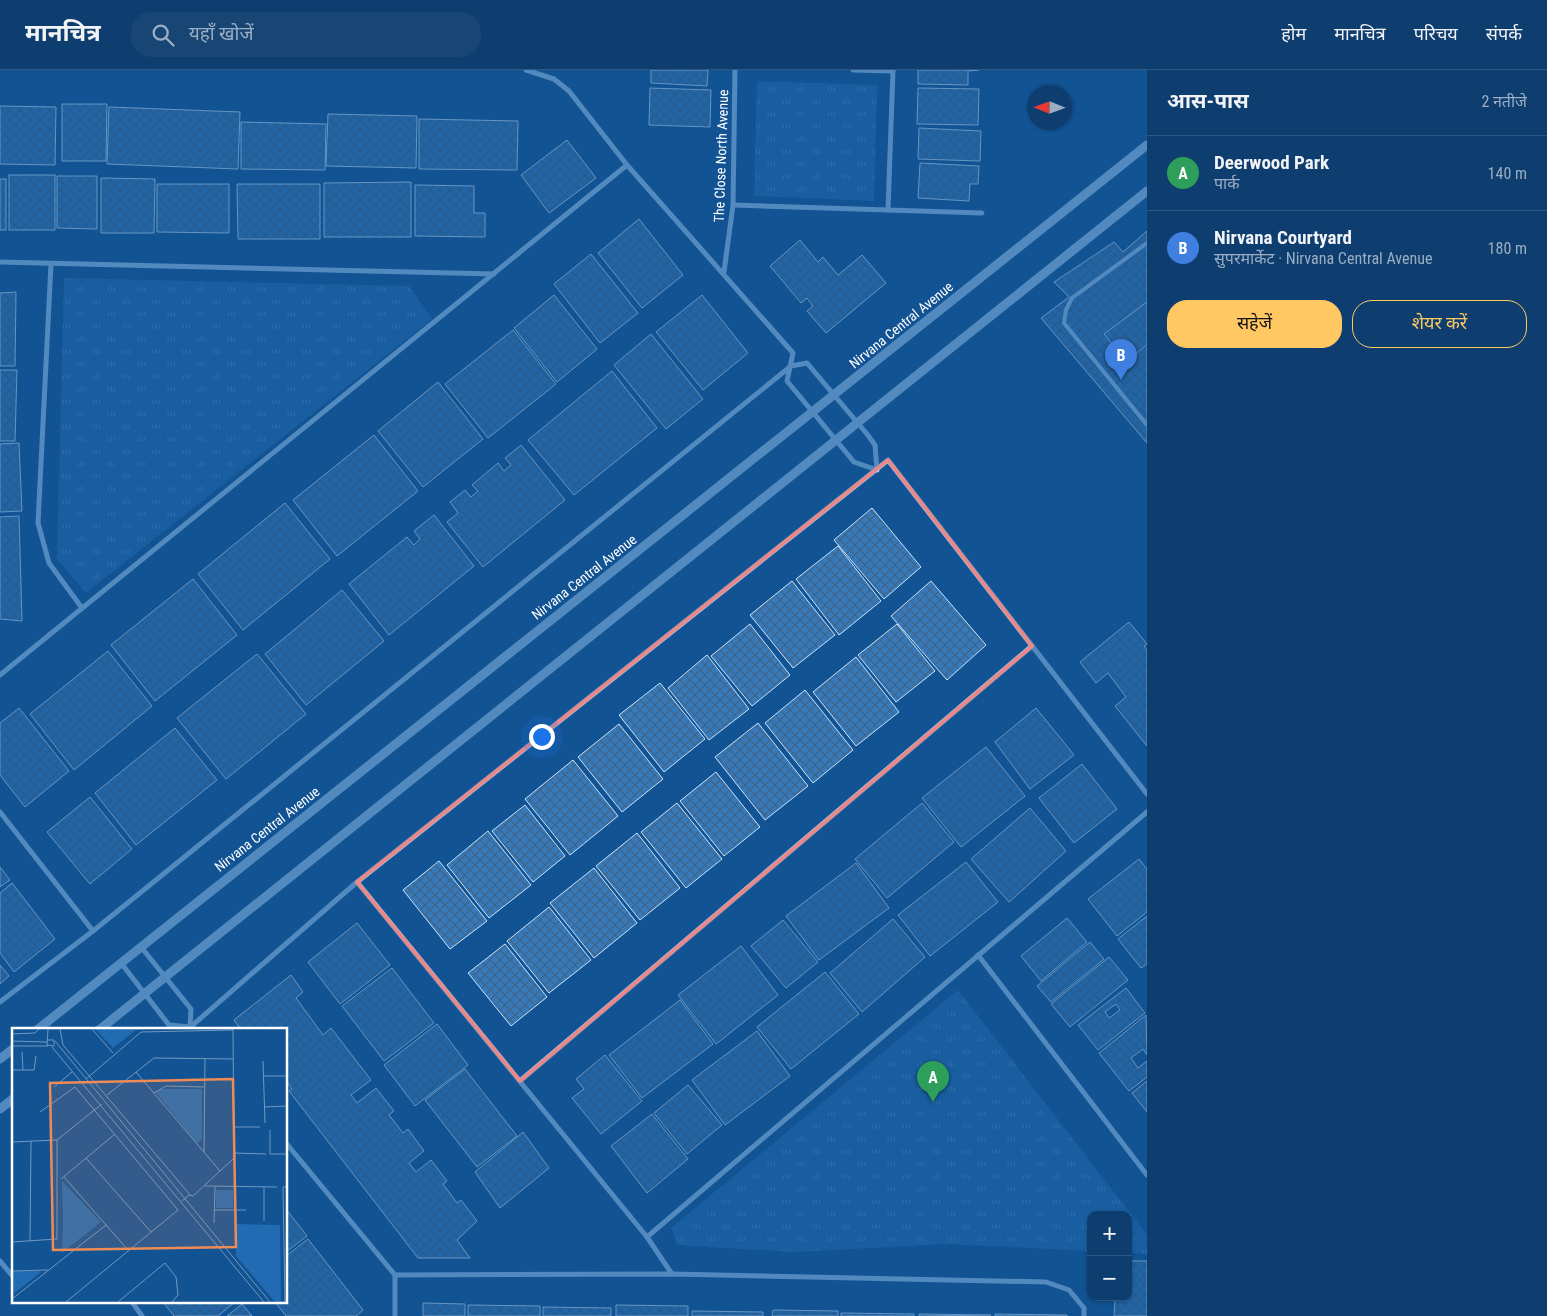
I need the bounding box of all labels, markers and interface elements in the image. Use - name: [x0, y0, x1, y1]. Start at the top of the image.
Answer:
- search box: [131, 12, 481, 57]
- text: मानचित्र: [25, 19, 101, 47]
- icon: search: [149, 21, 177, 49]
- text: यहाँ खोजें: [189, 22, 254, 45]
- text: होम: [1281, 23, 1306, 44]
- text: मानचित्र: [1334, 23, 1386, 44]
- text: परिचय: [1414, 23, 1458, 44]
- text: संपर्क: [1486, 23, 1522, 44]
- north arrow: [1027, 85, 1072, 130]
- street label: The Close North Avenue: [711, 89, 731, 223]
- text: आस-पास: [1167, 89, 1249, 113]
- text: 2 नतीजे: [1481, 92, 1527, 111]
- text: Deerwood Park: [1214, 151, 1329, 174]
- text: A: [1178, 164, 1188, 183]
- text: 140 m: [1488, 164, 1527, 183]
- text: पार्क: [1214, 174, 1240, 193]
- text: Nirvana Courtyard: [1214, 226, 1352, 249]
- text: B: [1179, 239, 1187, 258]
- text: 180 m: [1488, 239, 1527, 258]
- text: सुपरमार्केट · Nirvana Central Avenue: [1214, 249, 1433, 268]
- street label: Nirvana Central Avenue: [846, 278, 956, 372]
- button: सहेजें: [1167, 300, 1342, 348]
- button: शेयर करें: [1352, 300, 1527, 348]
- pin: B: [1105, 339, 1137, 380]
- street label: Nirvana Central Avenue: [528, 531, 640, 623]
- your location: [529, 724, 555, 750]
- street label: Nirvana Central Avenue: [211, 783, 323, 875]
- inset map: [12, 1028, 288, 1304]
- pin: A: [917, 1061, 949, 1102]
- map controls: [1087, 1211, 1132, 1301]
- button: +: [1087, 1211, 1132, 1256]
- button: −: [1087, 1256, 1132, 1301]

